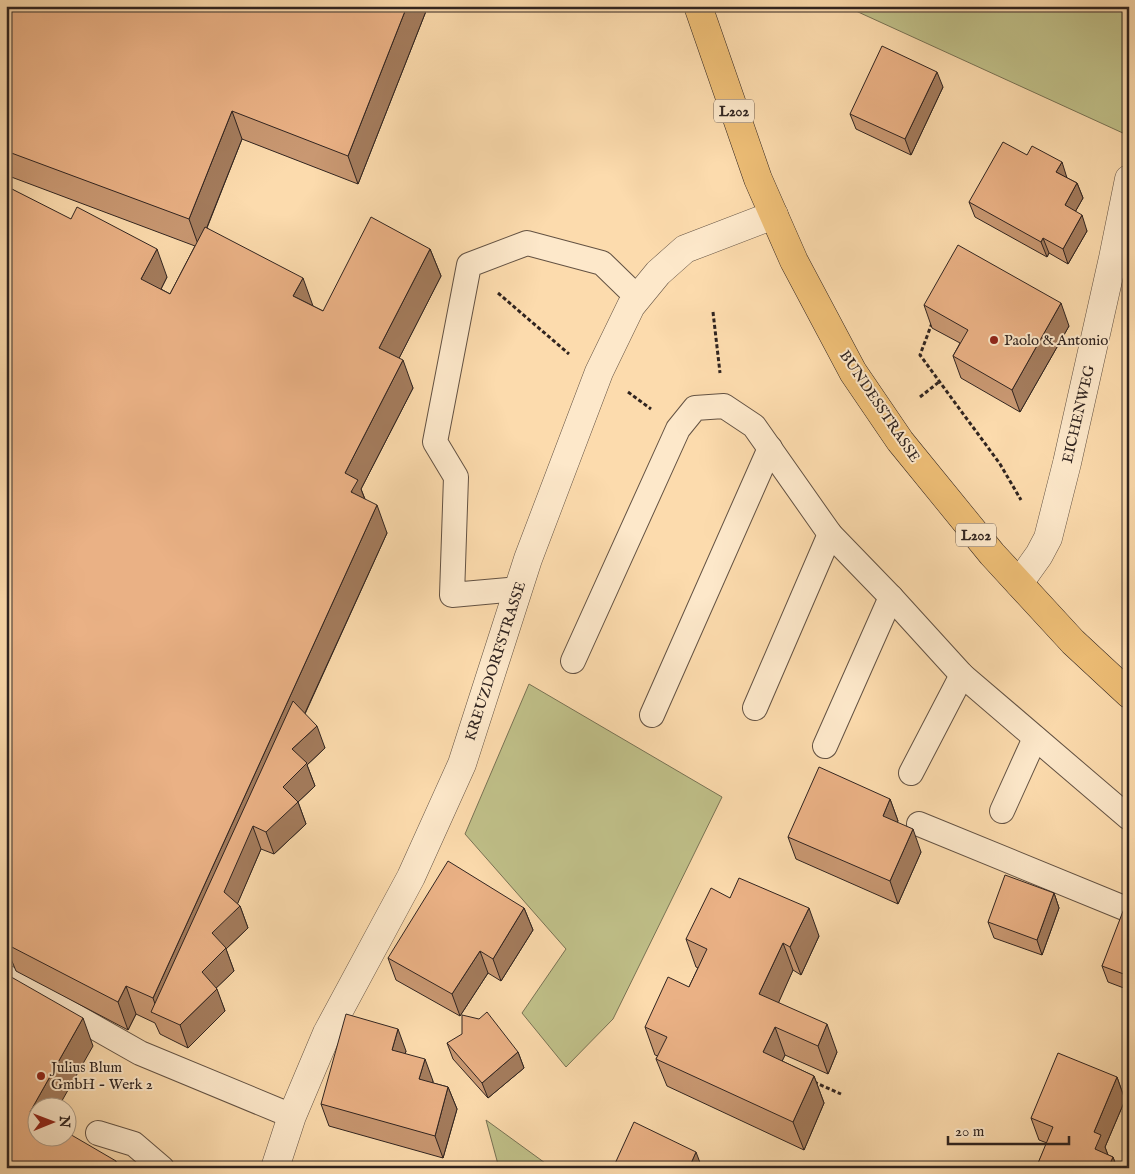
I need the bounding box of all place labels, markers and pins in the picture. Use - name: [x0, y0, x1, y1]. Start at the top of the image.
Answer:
- place label: Paolo & Antonio: [1004, 331, 1108, 350]
- marker: Paolo & Antonio: [988, 334, 1000, 346]
- place label: Julius Blum GmbH - Werk 2: [49, 1058, 153, 1094]
- marker: Julius Blum GmbH - Werk 2: [35, 1070, 47, 1082]

